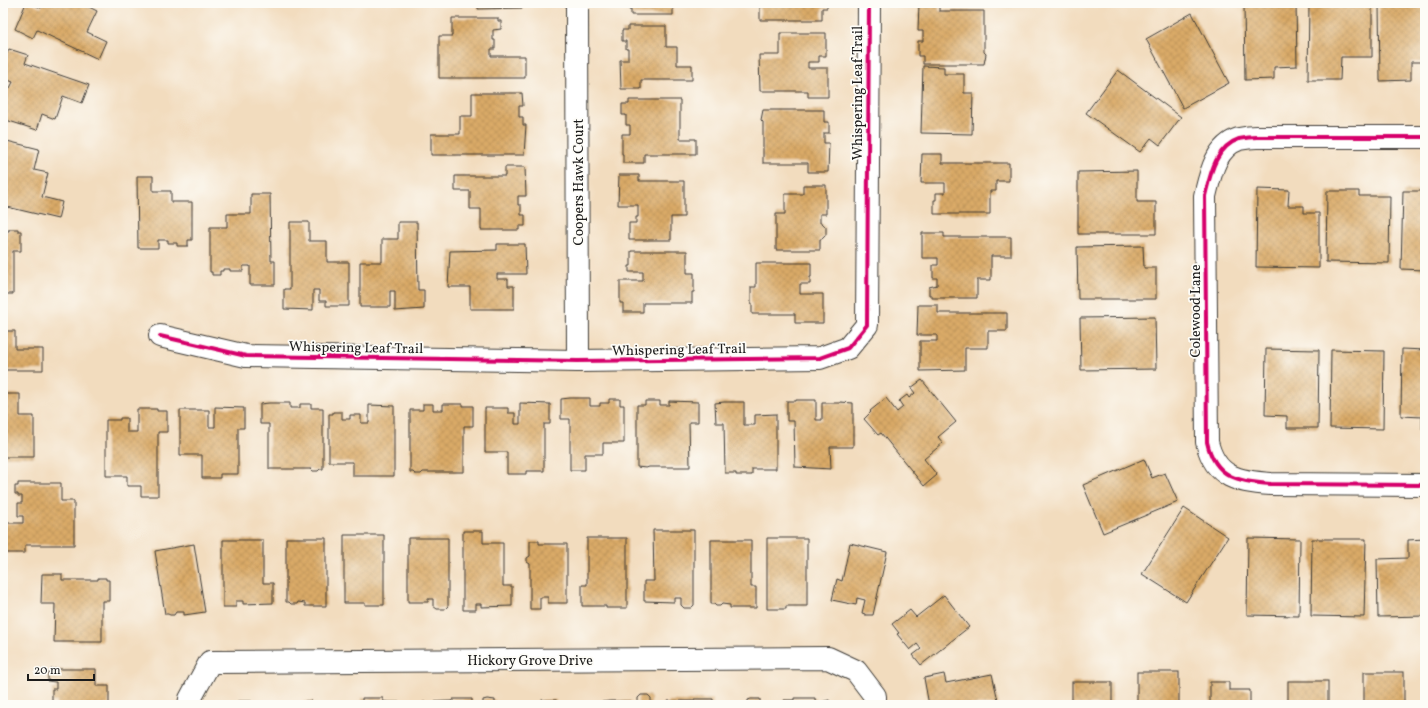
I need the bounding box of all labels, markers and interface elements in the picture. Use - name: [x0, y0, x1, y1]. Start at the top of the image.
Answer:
- street label: Whispering Leaf Trail: [849, 26, 868, 160]
- street label: Coopers Hawk Court: [570, 118, 589, 245]
- street label: Colewood Lane: [1187, 264, 1206, 358]
- street label: Whispering Leaf Trail: [289, 338, 423, 359]
- street label: Whispering Leaf Trail: [612, 340, 746, 361]
- street label: Hickory Grove Drive: [467, 652, 593, 671]
- scale bar: [28, 656, 94, 682]
- text: 20 m: [34, 663, 61, 679]

